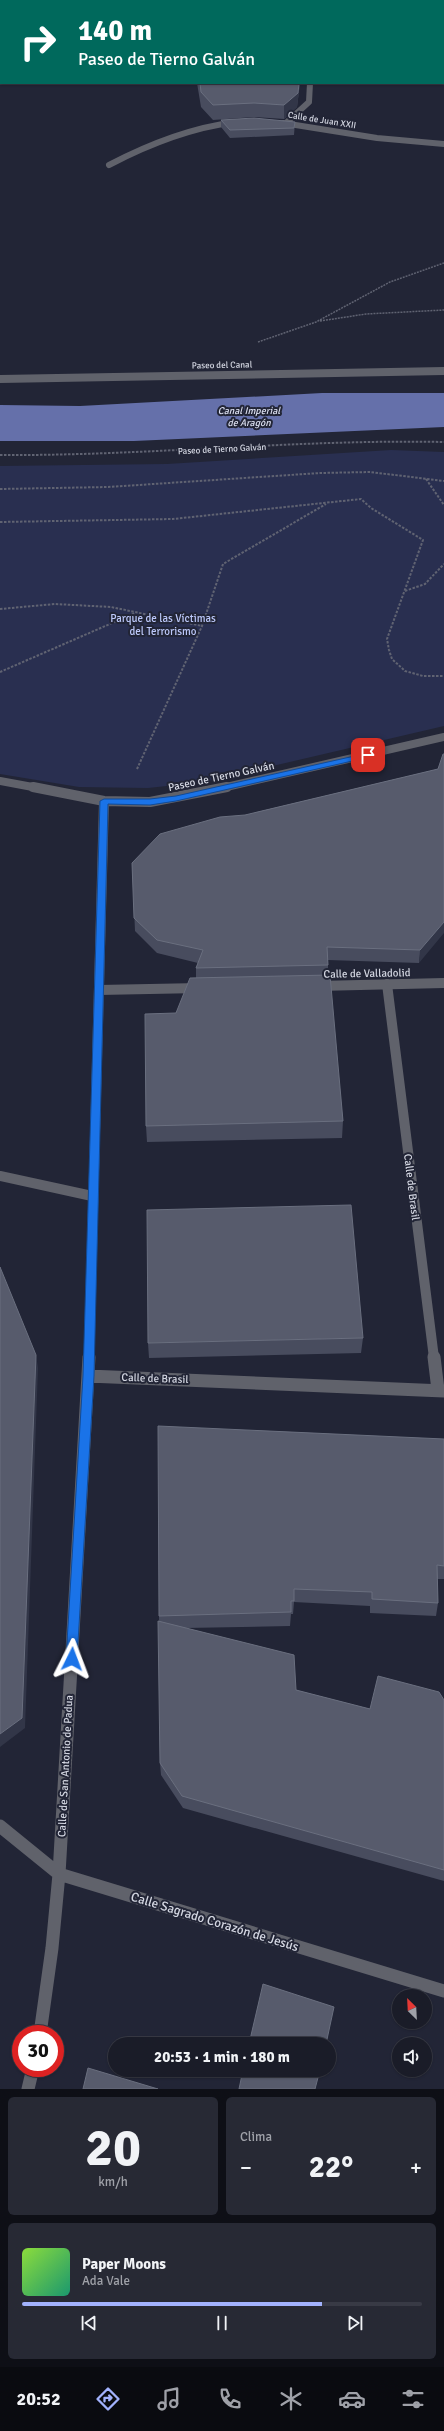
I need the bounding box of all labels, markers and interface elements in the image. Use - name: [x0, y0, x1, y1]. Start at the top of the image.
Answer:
- text: 140 m: [78, 14, 152, 48]
- icon: right: [12, 16, 64, 68]
- text: Paseo de Tierno Galván: [78, 48, 255, 70]
- street label: Calle de Juan XXII: [287, 110, 357, 131]
- street label: Paseo del Canal: [192, 359, 253, 372]
- water label: Canal Imperial de Aragón: [218, 405, 281, 429]
- street label: Paseo de Tierno Galván: [178, 442, 267, 457]
- park label: Parque de las Víctimas del Terrorismo: [110, 612, 216, 638]
- pin: [351, 738, 385, 772]
- icon: arrive: [357, 744, 379, 766]
- street label: Paseo de Tierno Galván: [167, 759, 275, 794]
- street label: Calle de Valladolid: [323, 966, 411, 981]
- street label: Calle de Brasil: [401, 1153, 422, 1221]
- street label: Calle de Brasil: [121, 1371, 189, 1386]
- position arrow: [51, 1638, 93, 1680]
- street label: Calle de San Antonio de Padua: [55, 1694, 76, 1837]
- street label: Calle Sagrado Corazón de Jesús: [129, 1889, 301, 1955]
- north arrow: [392, 1989, 432, 2029]
- map controls: [392, 1989, 432, 2077]
- speed limit sign: 30: [12, 2025, 64, 2077]
- button: sound: [392, 2037, 432, 2077]
- text: 20:53 · 1 min · 180 m: [154, 2048, 290, 2066]
- text: 20: [85, 2116, 141, 2180]
- text: Clima: [240, 2129, 272, 2145]
- text: 22°: [309, 2149, 353, 2186]
- text: −: [240, 2154, 252, 2181]
- text: +: [410, 2154, 422, 2181]
- text: km/h: [98, 2174, 128, 2190]
- text: Paper Moons: [82, 2255, 166, 2273]
- text: Ada Vale: [82, 2273, 130, 2289]
- icon: previous: [78, 2312, 100, 2334]
- icon: pause: [211, 2312, 233, 2334]
- icon: next: [344, 2312, 366, 2334]
- icon: directions: [94, 2385, 122, 2413]
- icon: music: [155, 2385, 183, 2413]
- icon: phone: [216, 2385, 244, 2413]
- icon: climate: [277, 2385, 305, 2413]
- icon: car: [338, 2385, 366, 2413]
- icon: filters: [399, 2385, 427, 2413]
- text: 20:52: [17, 2388, 61, 2410]

